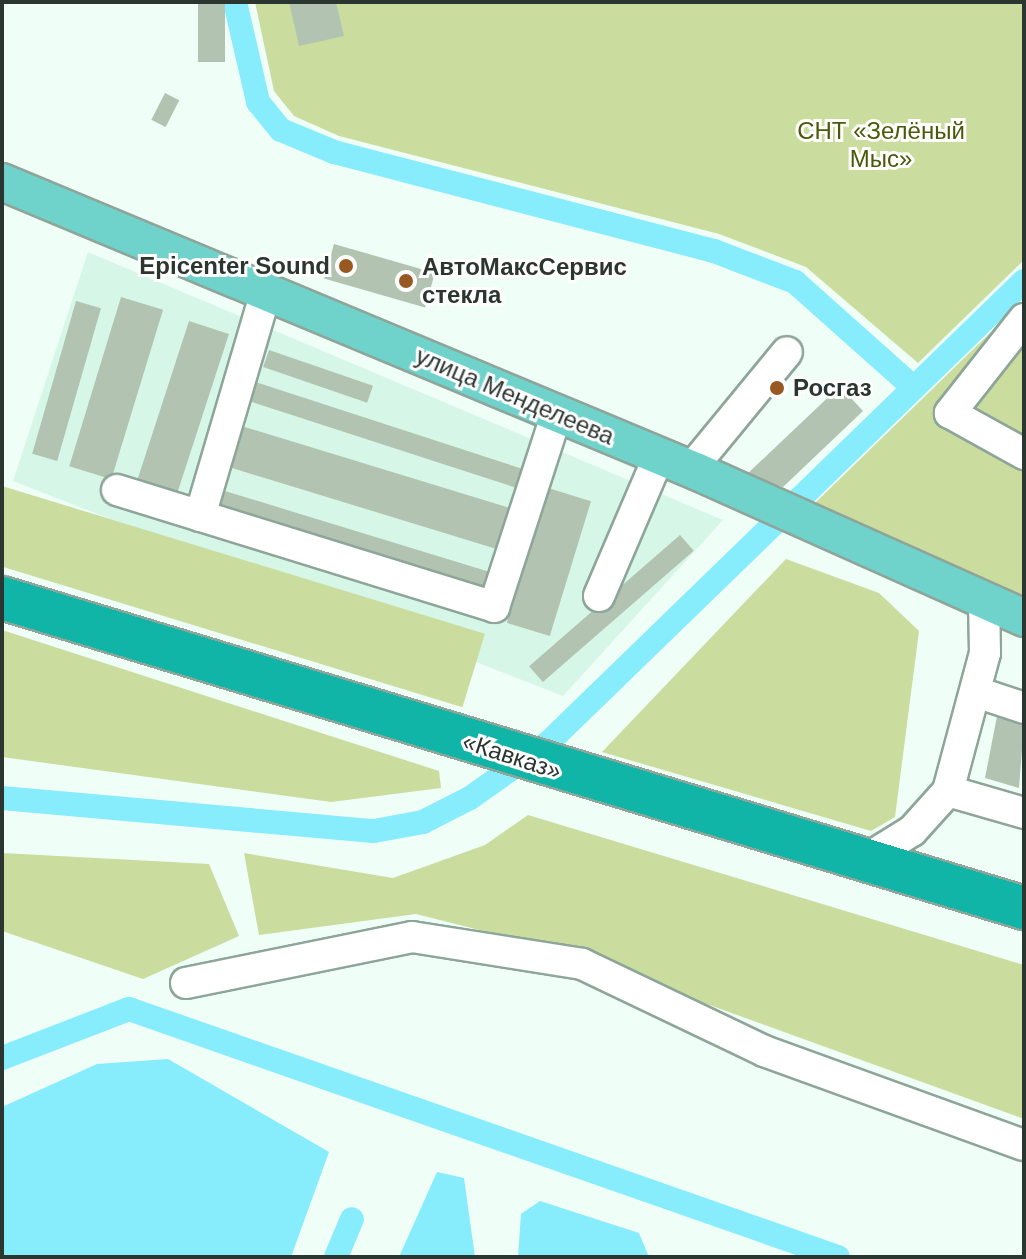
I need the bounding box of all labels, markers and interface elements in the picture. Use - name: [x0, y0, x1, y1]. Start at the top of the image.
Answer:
- park label: СНТ «Зелёный Мыс»: [797, 117, 965, 173]
- place label: Epicenter Sound: [139, 252, 330, 280]
- place label: АвтоМаксСервис стекла: [422, 253, 627, 309]
- marker: Epicenter Sound: [337, 257, 355, 275]
- marker: АвтоМаксСервис стекла: [397, 272, 415, 290]
- street label: улица Менделеева: [412, 341, 618, 451]
- place label: Росгаз: [793, 374, 872, 402]
- marker: Росгаз: [768, 379, 786, 397]
- street label: «Кавказ»: [459, 727, 565, 785]

